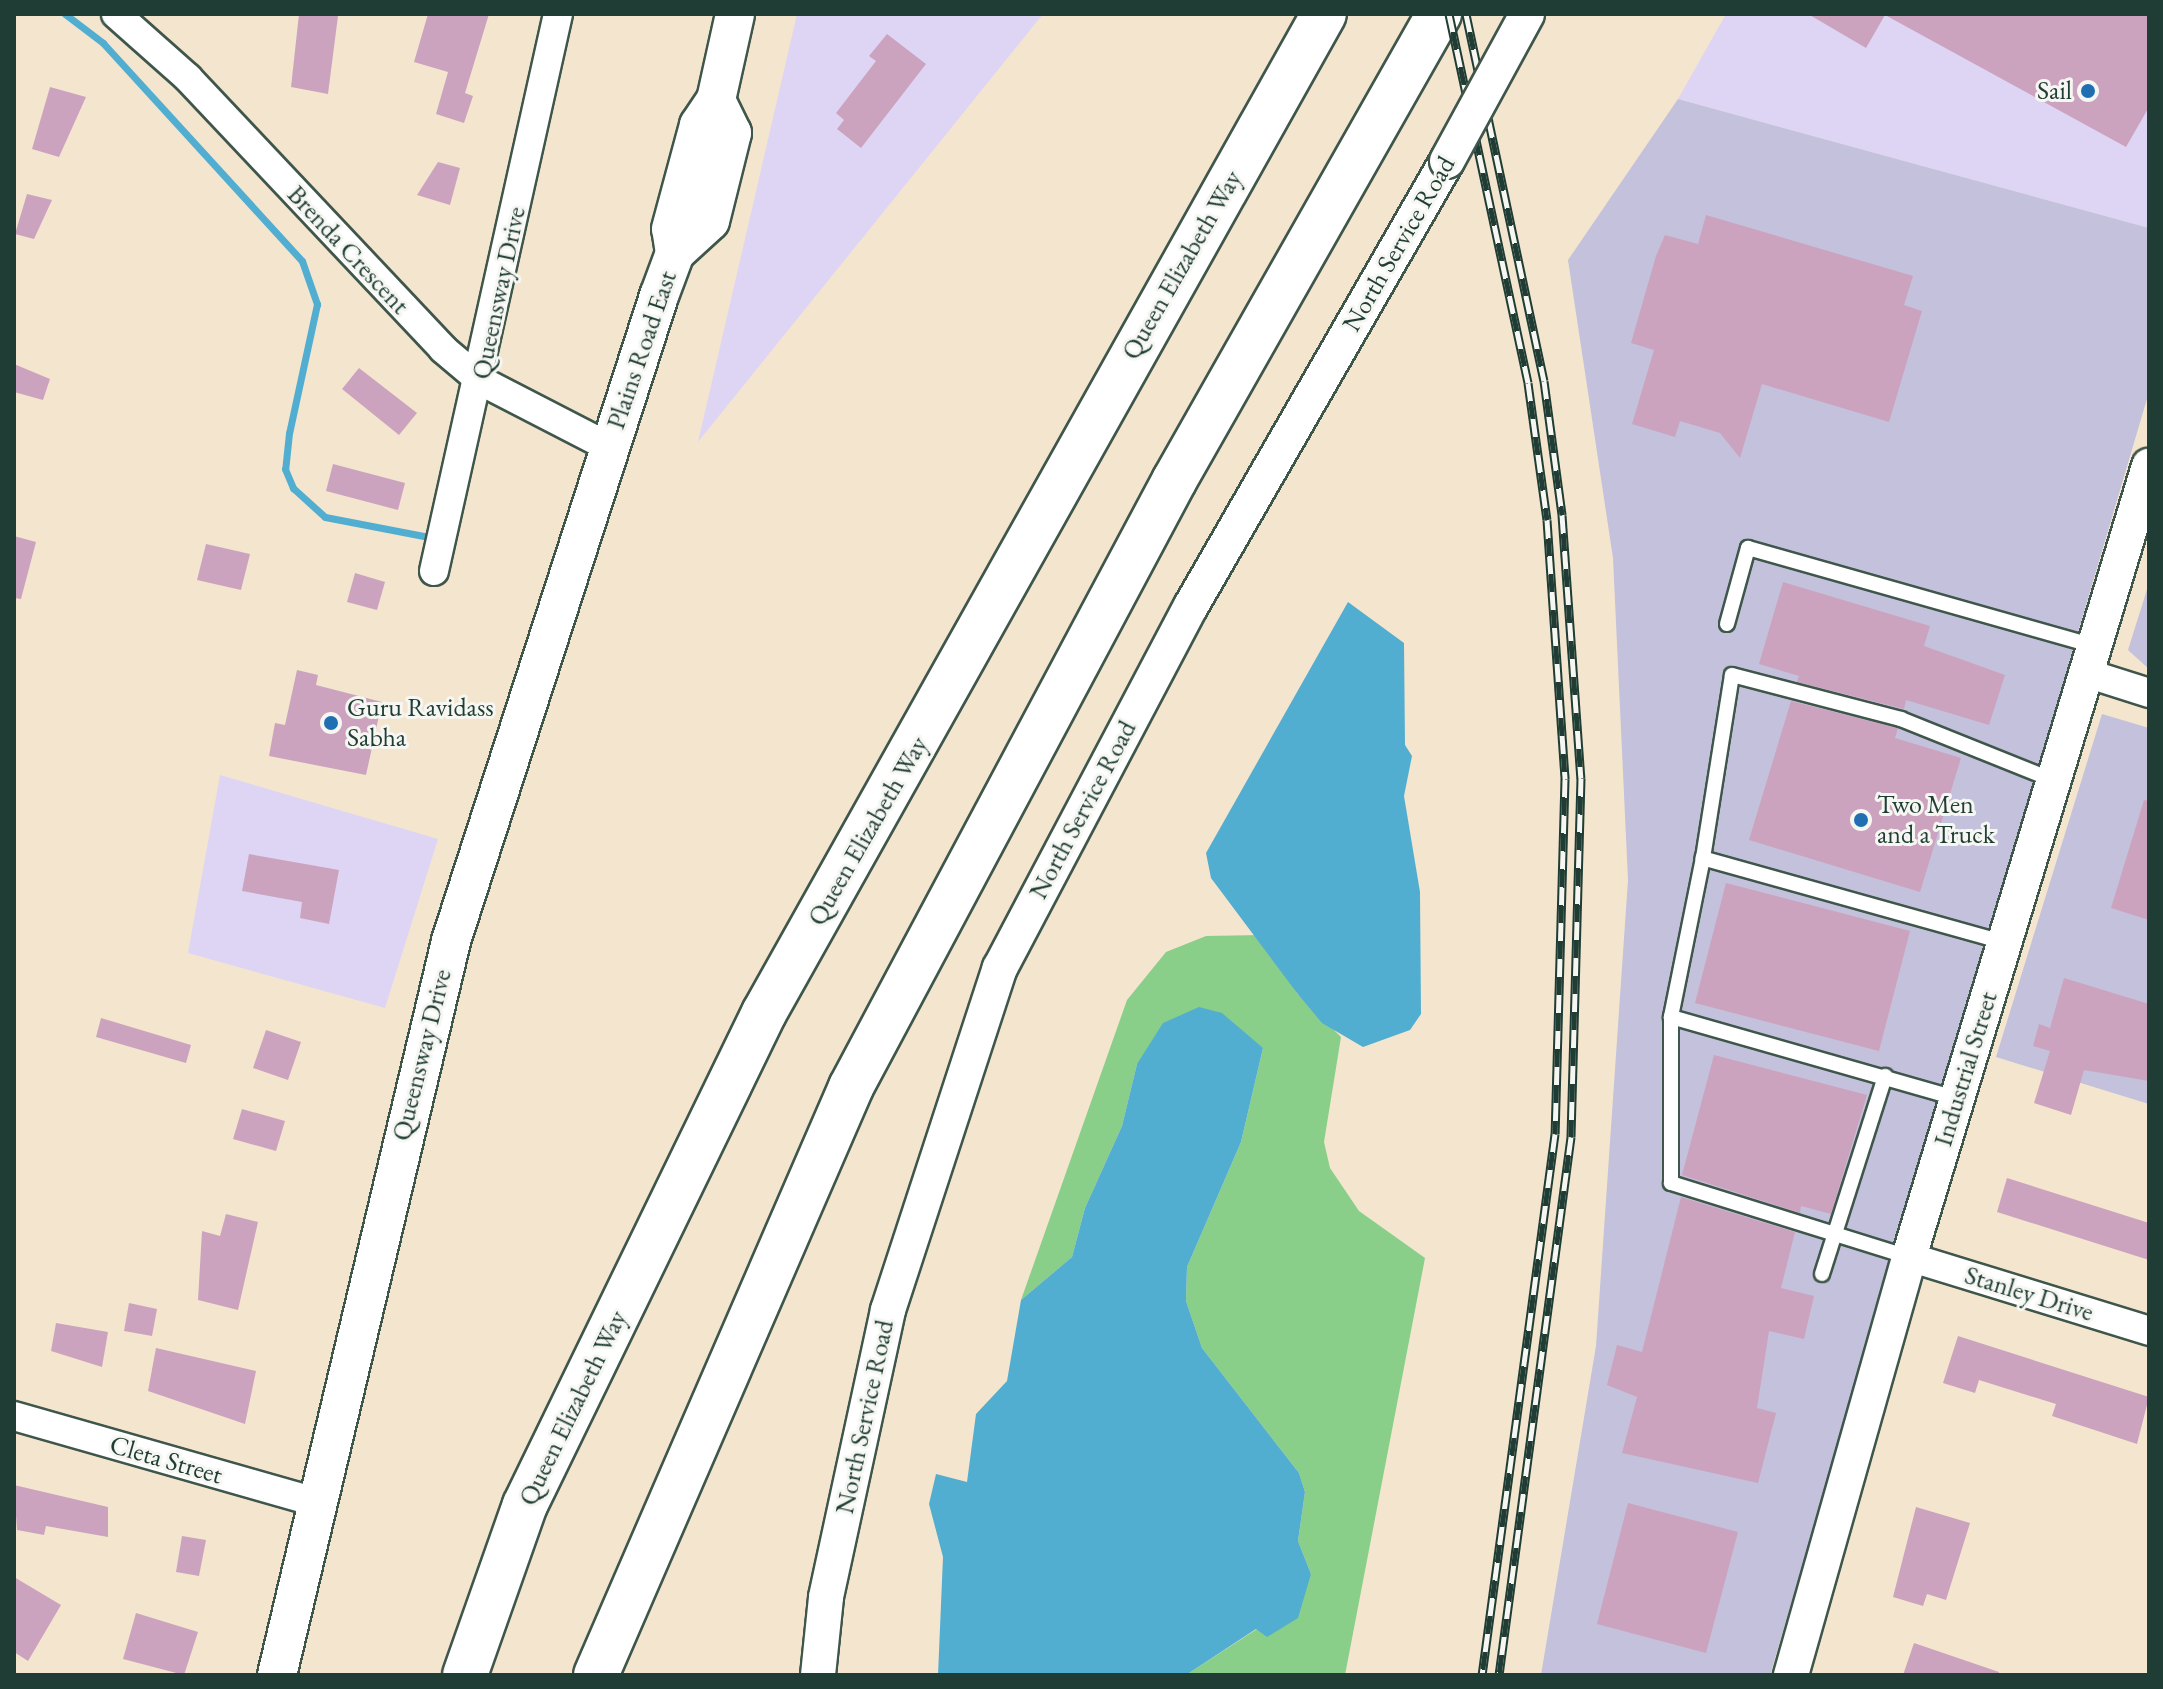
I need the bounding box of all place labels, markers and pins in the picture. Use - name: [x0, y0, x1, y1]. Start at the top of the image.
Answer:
- place label: Sail: [2037, 75, 2072, 107]
- marker: Sail: [2079, 82, 2097, 100]
- place label: Guru Ravidass Sabha: [347, 692, 494, 754]
- marker: Guru Ravidass Sabha: [322, 714, 340, 732]
- place label: Two Men and a Truck: [1877, 789, 1995, 850]
- marker: Two Men and a Truck: [1852, 811, 1870, 829]

